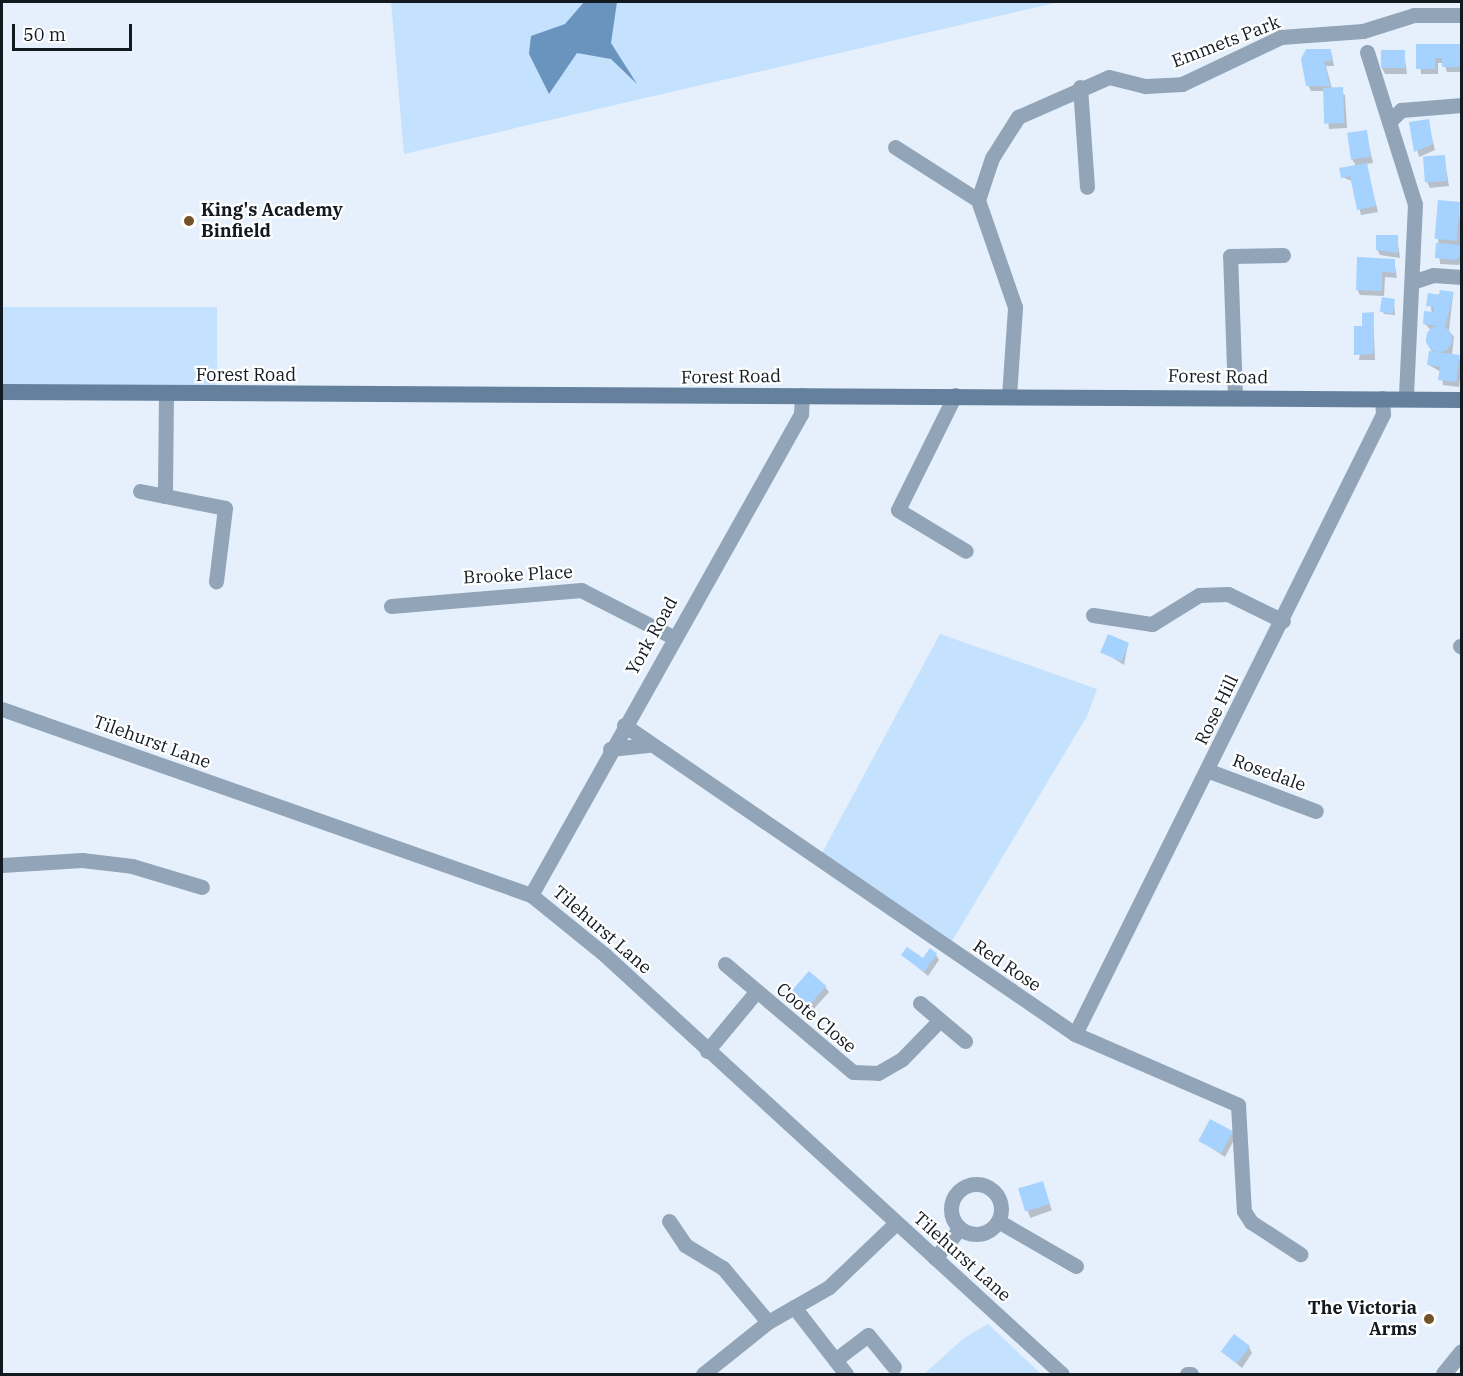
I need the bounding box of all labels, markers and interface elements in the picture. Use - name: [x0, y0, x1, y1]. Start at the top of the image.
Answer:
- street label: Emmets Park: [1169, 11, 1283, 73]
- scale bar: [15, 12, 135, 50]
- text: 50 m: [23, 23, 66, 46]
- place label: King's Academy Binfield: [201, 200, 343, 242]
- marker: King's Academy Binfield: [182, 214, 196, 228]
- street label: Forest Road: [196, 364, 296, 386]
- street label: Forest Road: [681, 365, 781, 389]
- street label: Forest Road: [1168, 365, 1268, 389]
- street label: Brooke Place: [463, 561, 573, 589]
- street label: York Road: [622, 593, 682, 679]
- street label: Rose Hill: [1191, 671, 1243, 749]
- street label: Tilehurst Lane: [90, 711, 214, 773]
- street label: Rosedale: [1229, 750, 1309, 796]
- street label: Tilehurst Lane: [548, 881, 656, 979]
- street label: Red Rose: [969, 935, 1045, 997]
- street label: Coote Close: [772, 978, 860, 1058]
- street label: Tilehurst Lane: [909, 1208, 1015, 1306]
- place label: The Victoria Arms: [1308, 1298, 1417, 1340]
- marker: The Victoria Arms: [1422, 1312, 1436, 1326]

